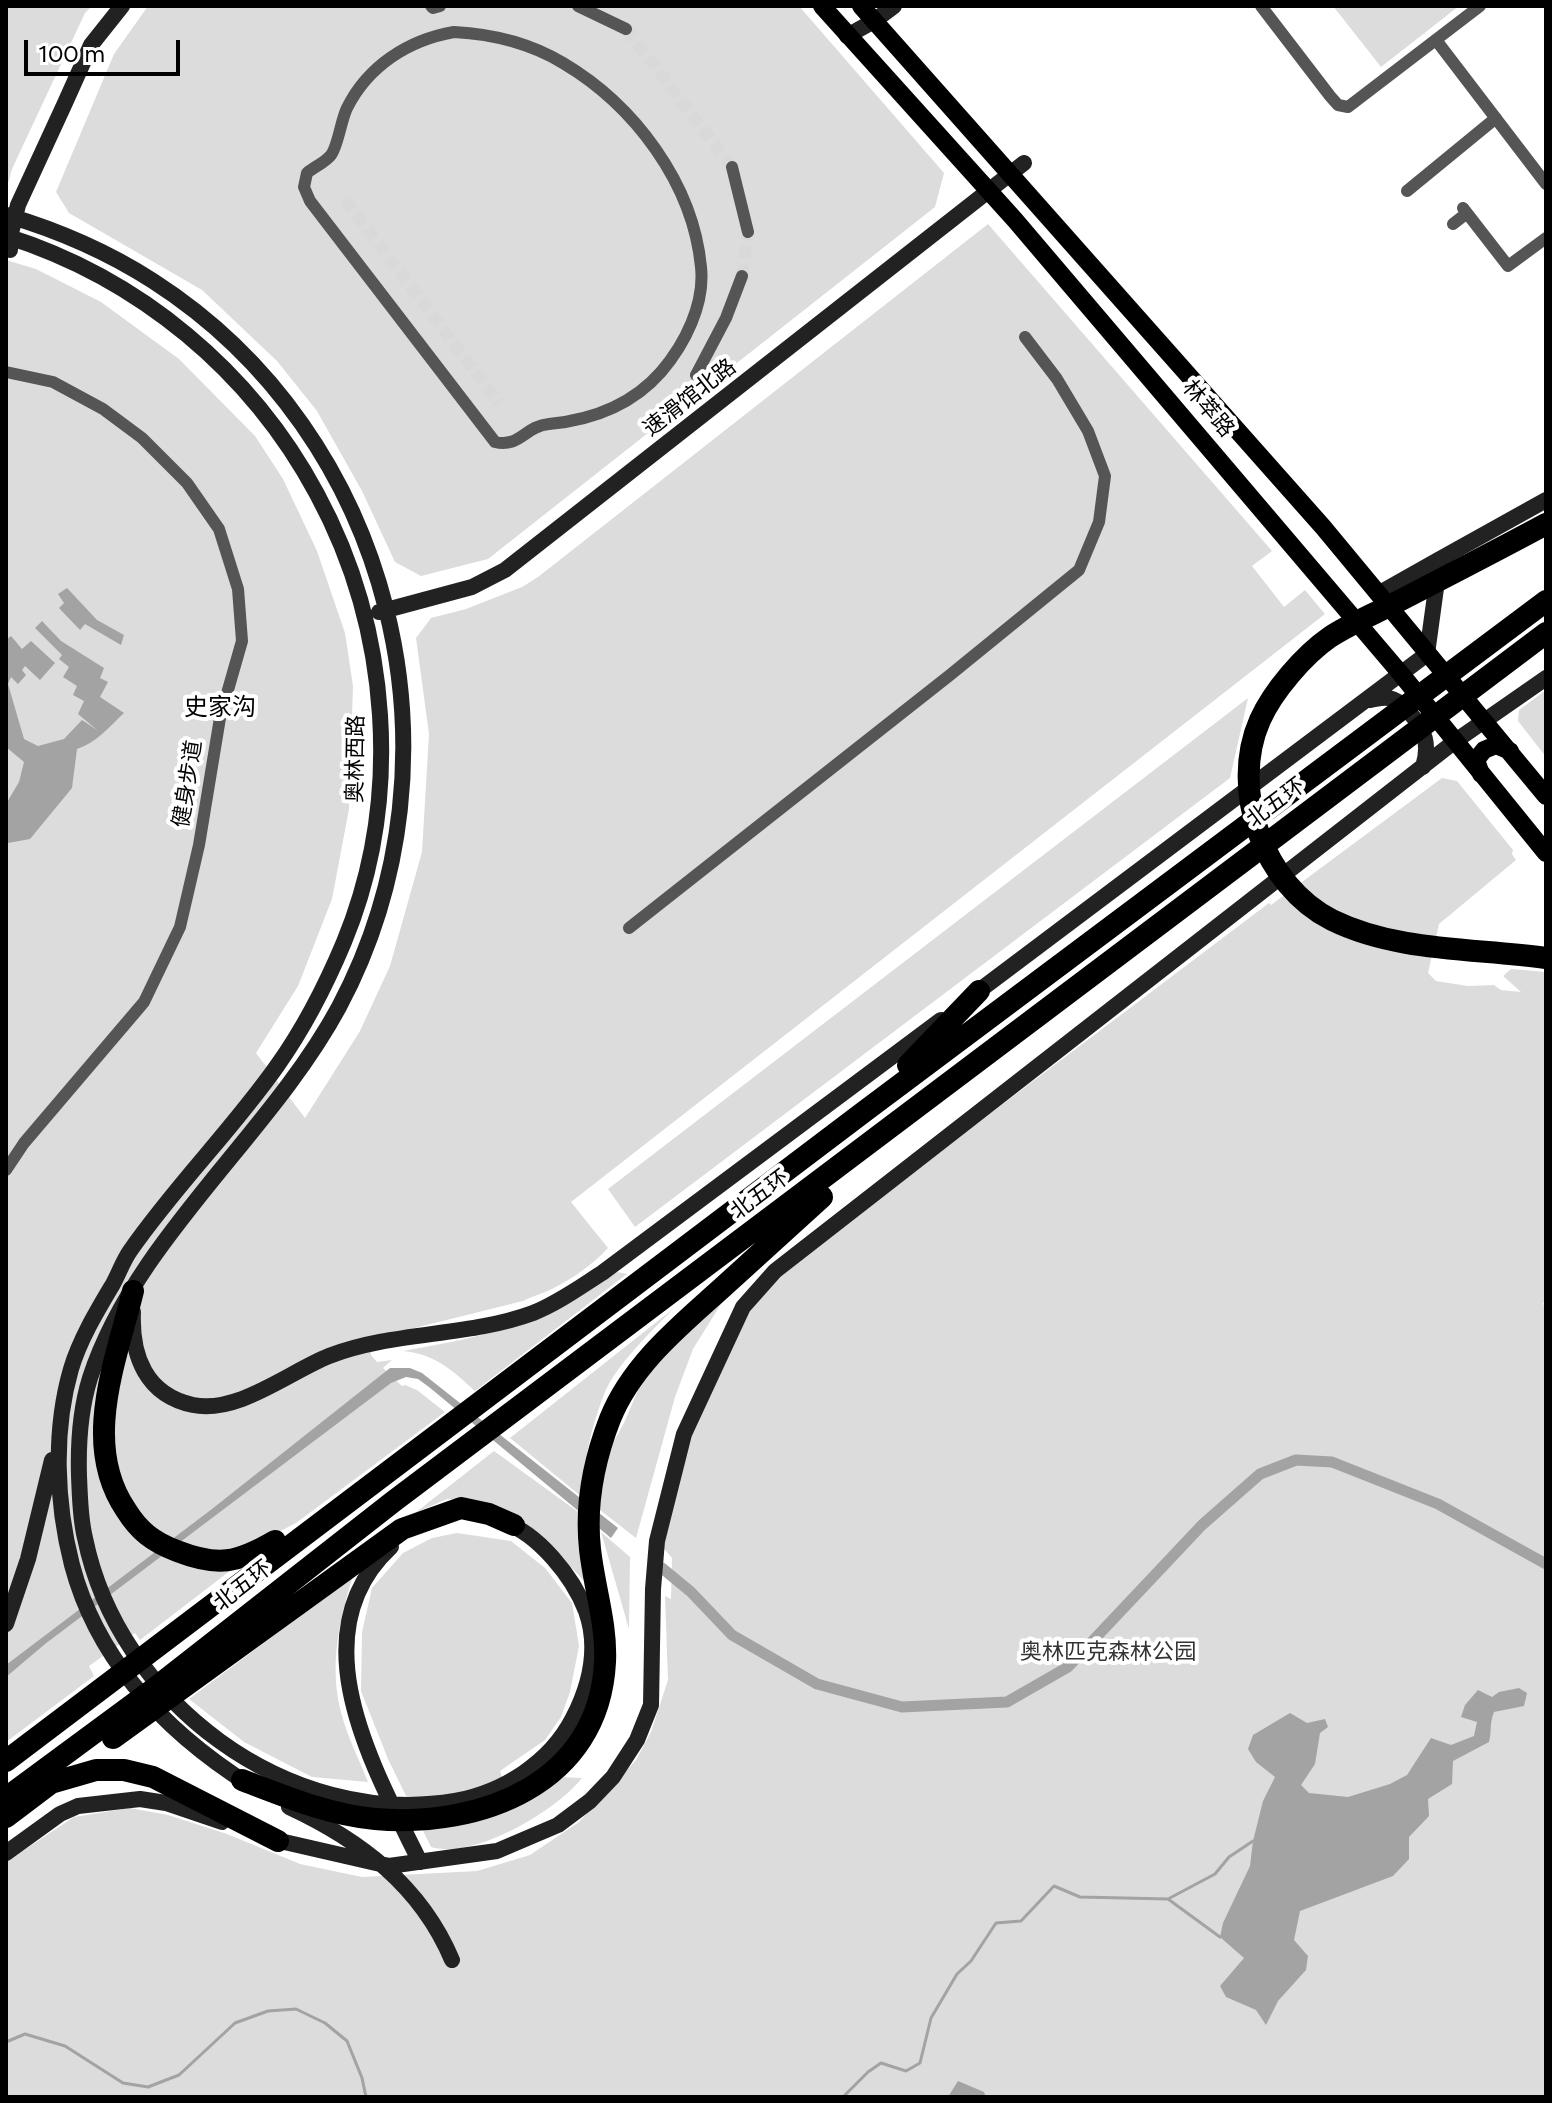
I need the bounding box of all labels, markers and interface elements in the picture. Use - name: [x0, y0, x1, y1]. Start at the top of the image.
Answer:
- scale bar: [28, 24, 184, 74]
- text: 100 m: [38, 39, 105, 68]
- street label: 速滑馆北路: [639, 354, 741, 442]
- street label: 林萃路: [1177, 375, 1239, 443]
- district label: 史家沟: [184, 694, 256, 722]
- street label: 奥林西路: [342, 715, 370, 803]
- street label: 健身步道: [168, 738, 208, 830]
- street label: 北五环: [1242, 773, 1310, 833]
- street label: 北五环: [726, 1165, 794, 1225]
- street label: 北五环: [209, 1555, 277, 1617]
- park label: 奥林匹克森林公园: [1020, 1640, 1196, 1666]

